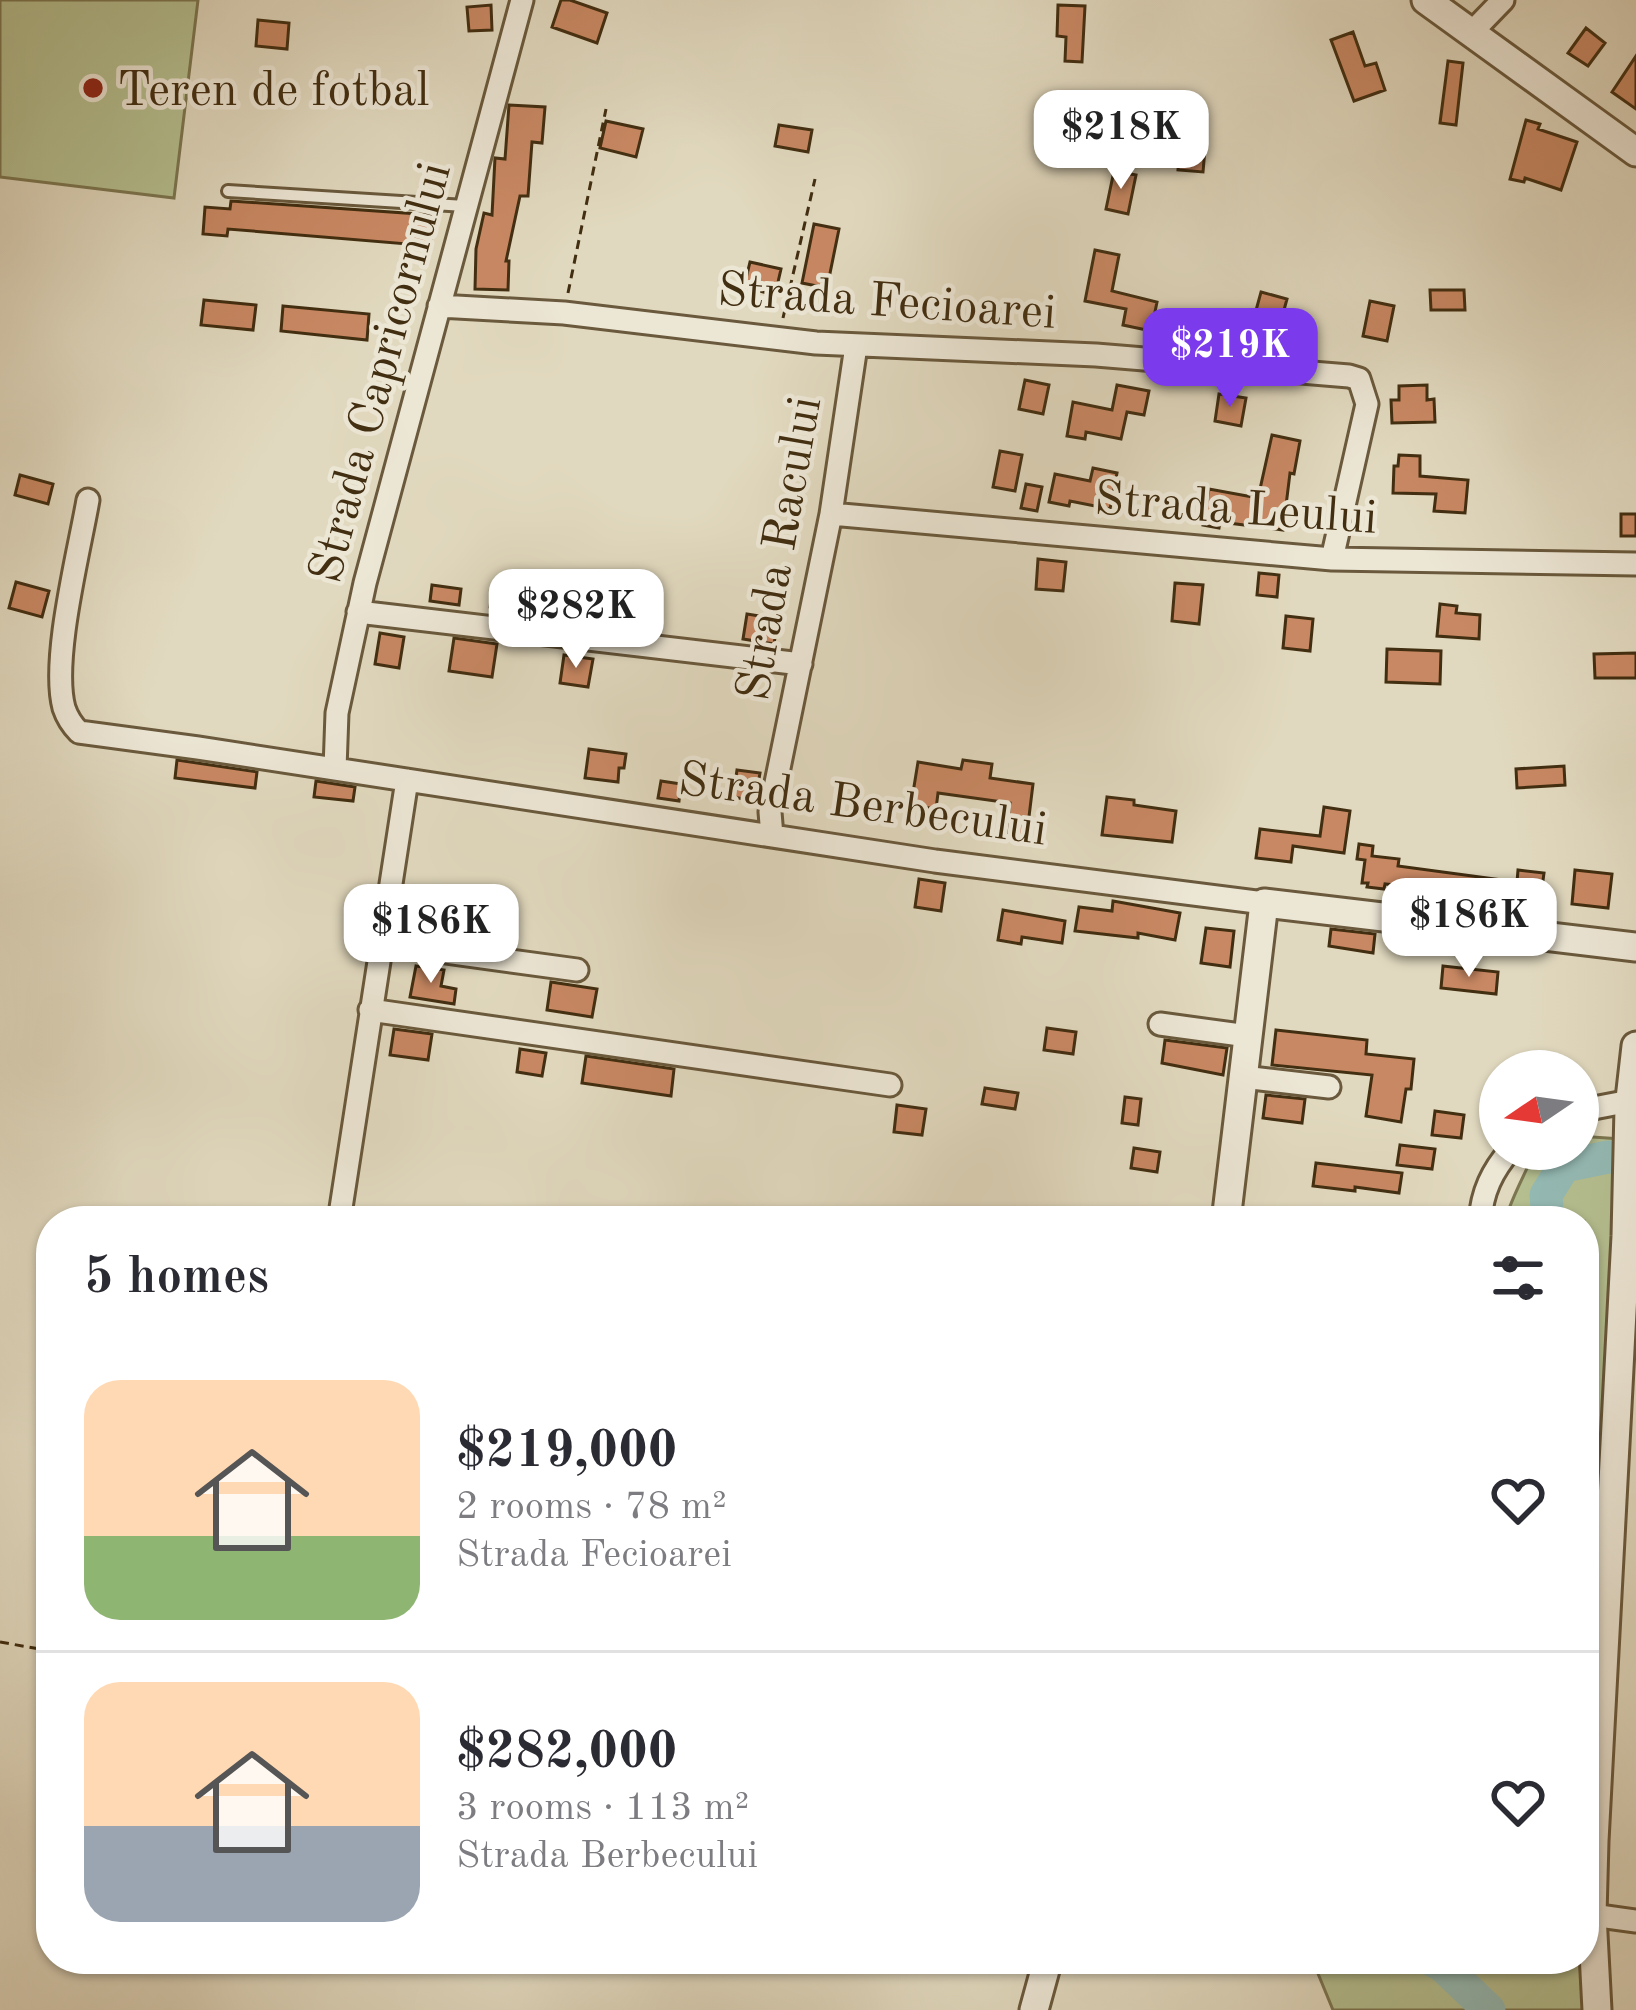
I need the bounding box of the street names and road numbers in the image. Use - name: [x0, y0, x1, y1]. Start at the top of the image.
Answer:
- street label: Strada Capricornului: [303, 158, 461, 588]
- street label: Strada Fecioarei: [716, 267, 1058, 339]
- street label: Strada Racului: [731, 393, 831, 705]
- street label: Strada Leului: [1093, 476, 1379, 544]
- street label: Strada Berbecului: [675, 756, 1050, 856]

